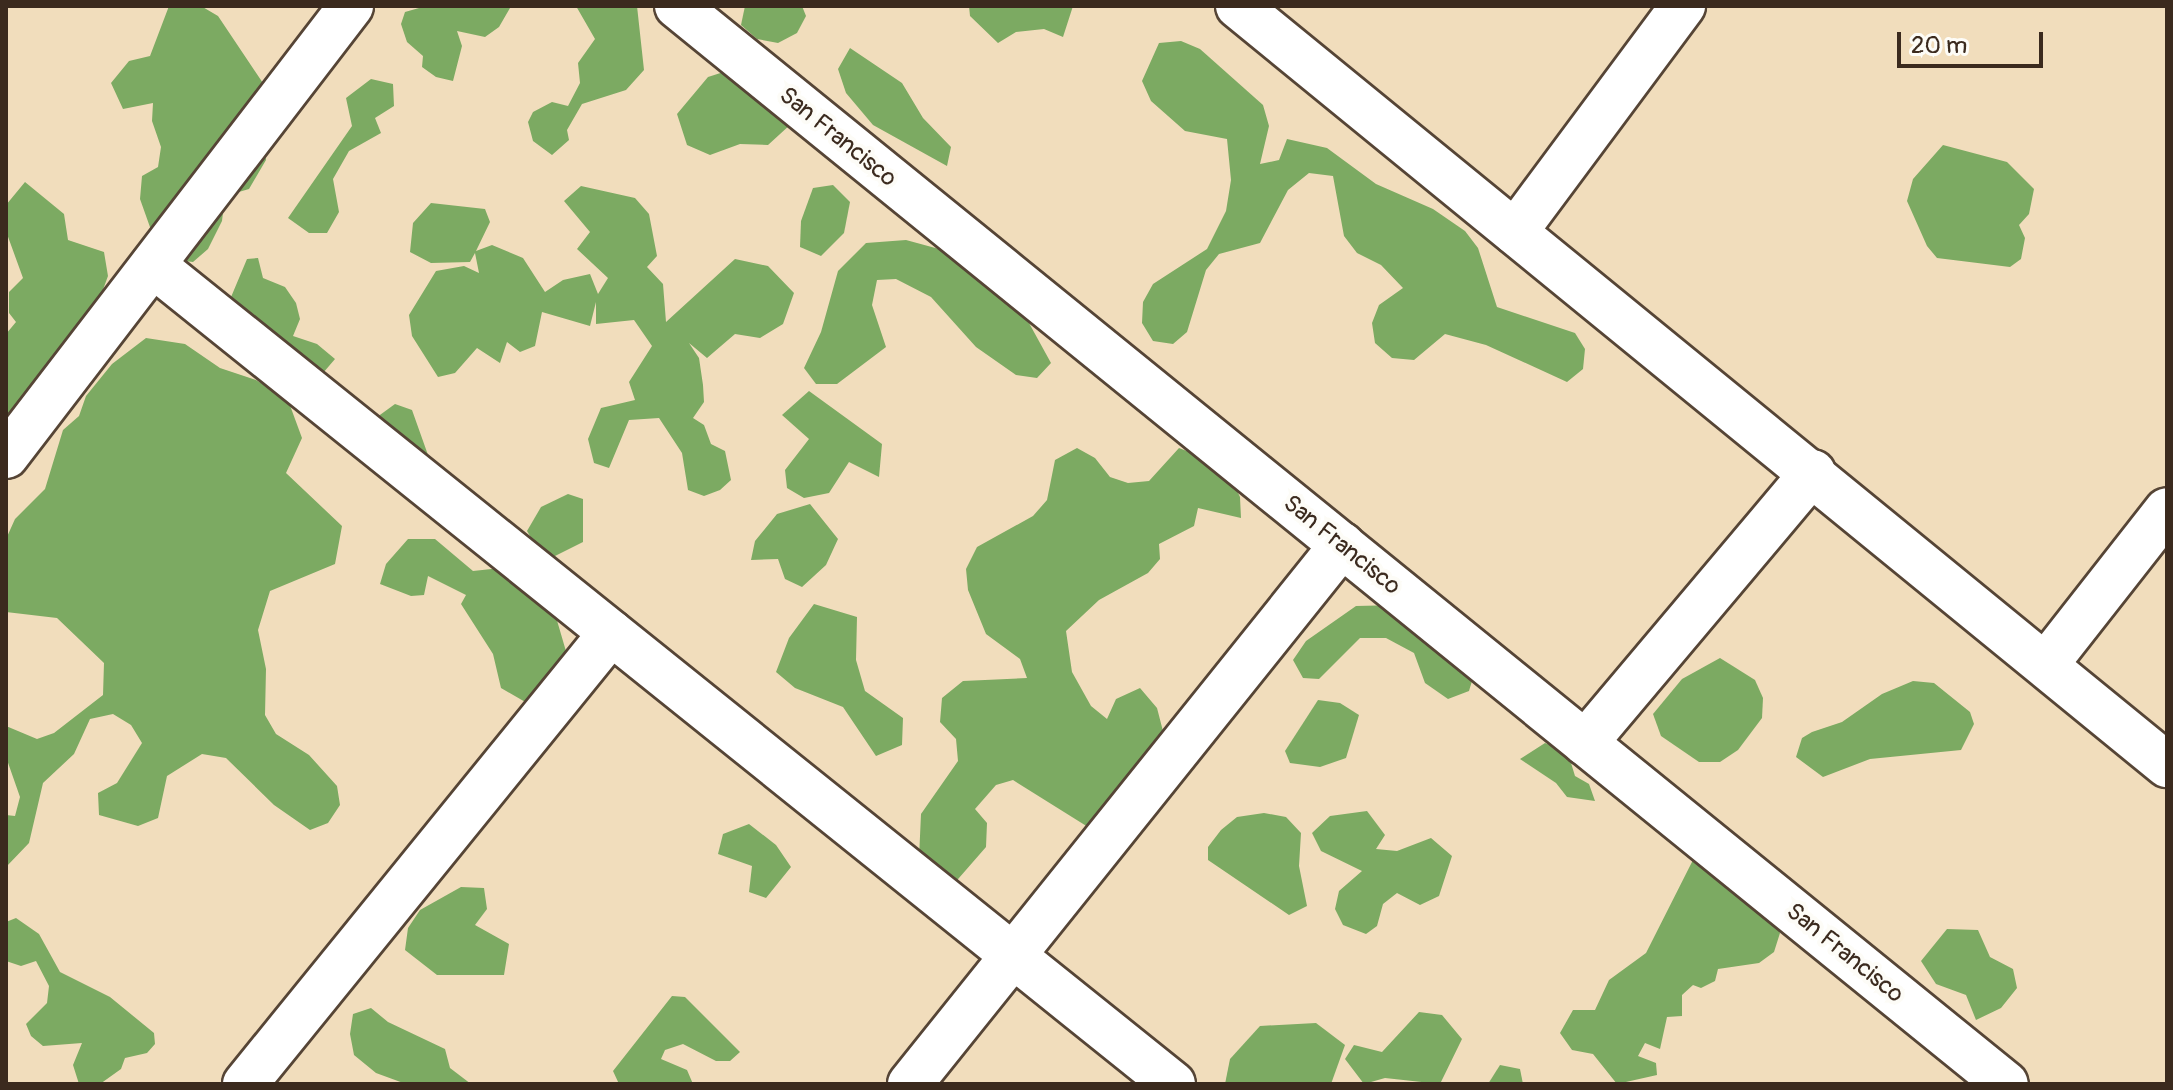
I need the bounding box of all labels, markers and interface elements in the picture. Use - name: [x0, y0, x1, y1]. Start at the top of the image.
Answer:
- scale bar: [1901, 16, 2047, 66]
- text: 20 m: [1911, 31, 1967, 60]
- street label: San Francisco: [774, 81, 902, 193]
- street label: San Francisco: [1278, 489, 1406, 601]
- street label: San Francisco: [1781, 897, 1909, 1009]

